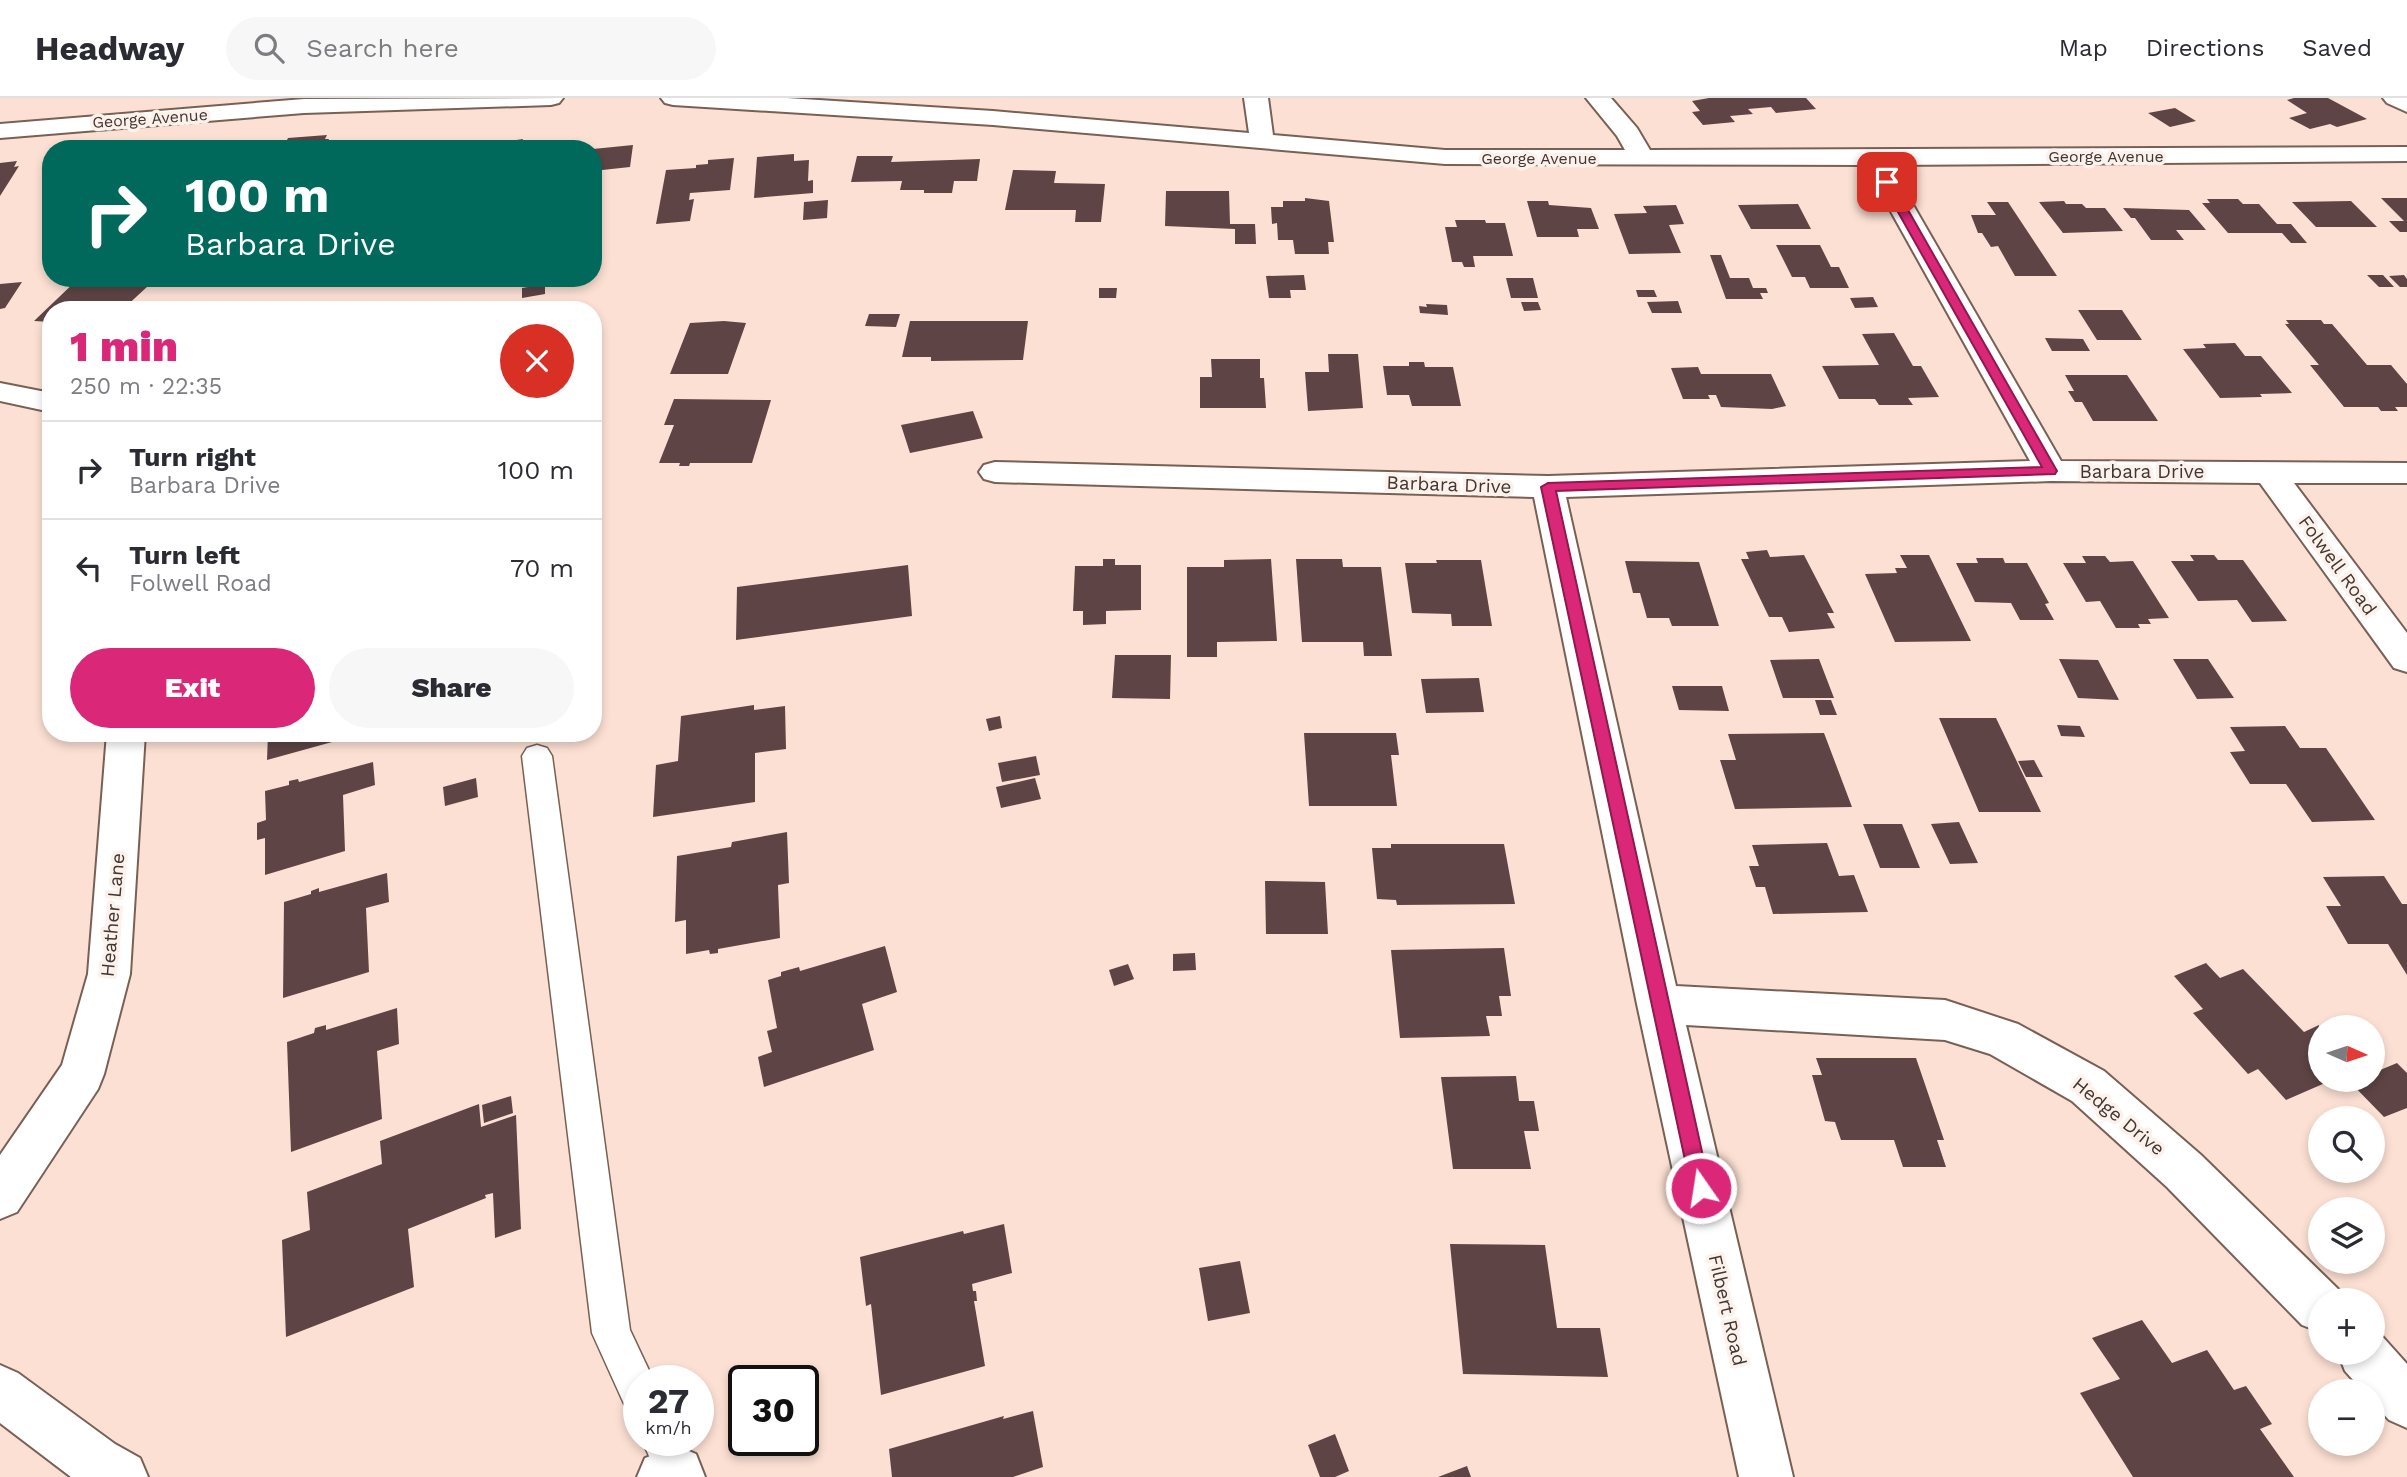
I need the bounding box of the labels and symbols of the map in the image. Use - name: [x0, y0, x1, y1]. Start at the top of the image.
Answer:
- street label: George Avenue: [92, 105, 208, 132]
- street label: George Avenue: [2048, 147, 2164, 166]
- street label: George Avenue: [1481, 149, 1597, 168]
- pin: [1857, 152, 1917, 212]
- street label: Barbara Drive: [2079, 460, 2205, 483]
- street label: Barbara Drive: [1386, 471, 1512, 498]
- street label: Folwell Road: [2294, 511, 2382, 620]
- street label: Heather Lane: [96, 852, 129, 978]
- north arrow: [2308, 1015, 2385, 1092]
- street label: Hedge Drive: [2068, 1072, 2169, 1160]
- position arrow: [1664, 1151, 1738, 1225]
- street label: Filbert Road: [1704, 1252, 1751, 1368]
- speed limit sign: 30: [728, 1365, 819, 1456]

